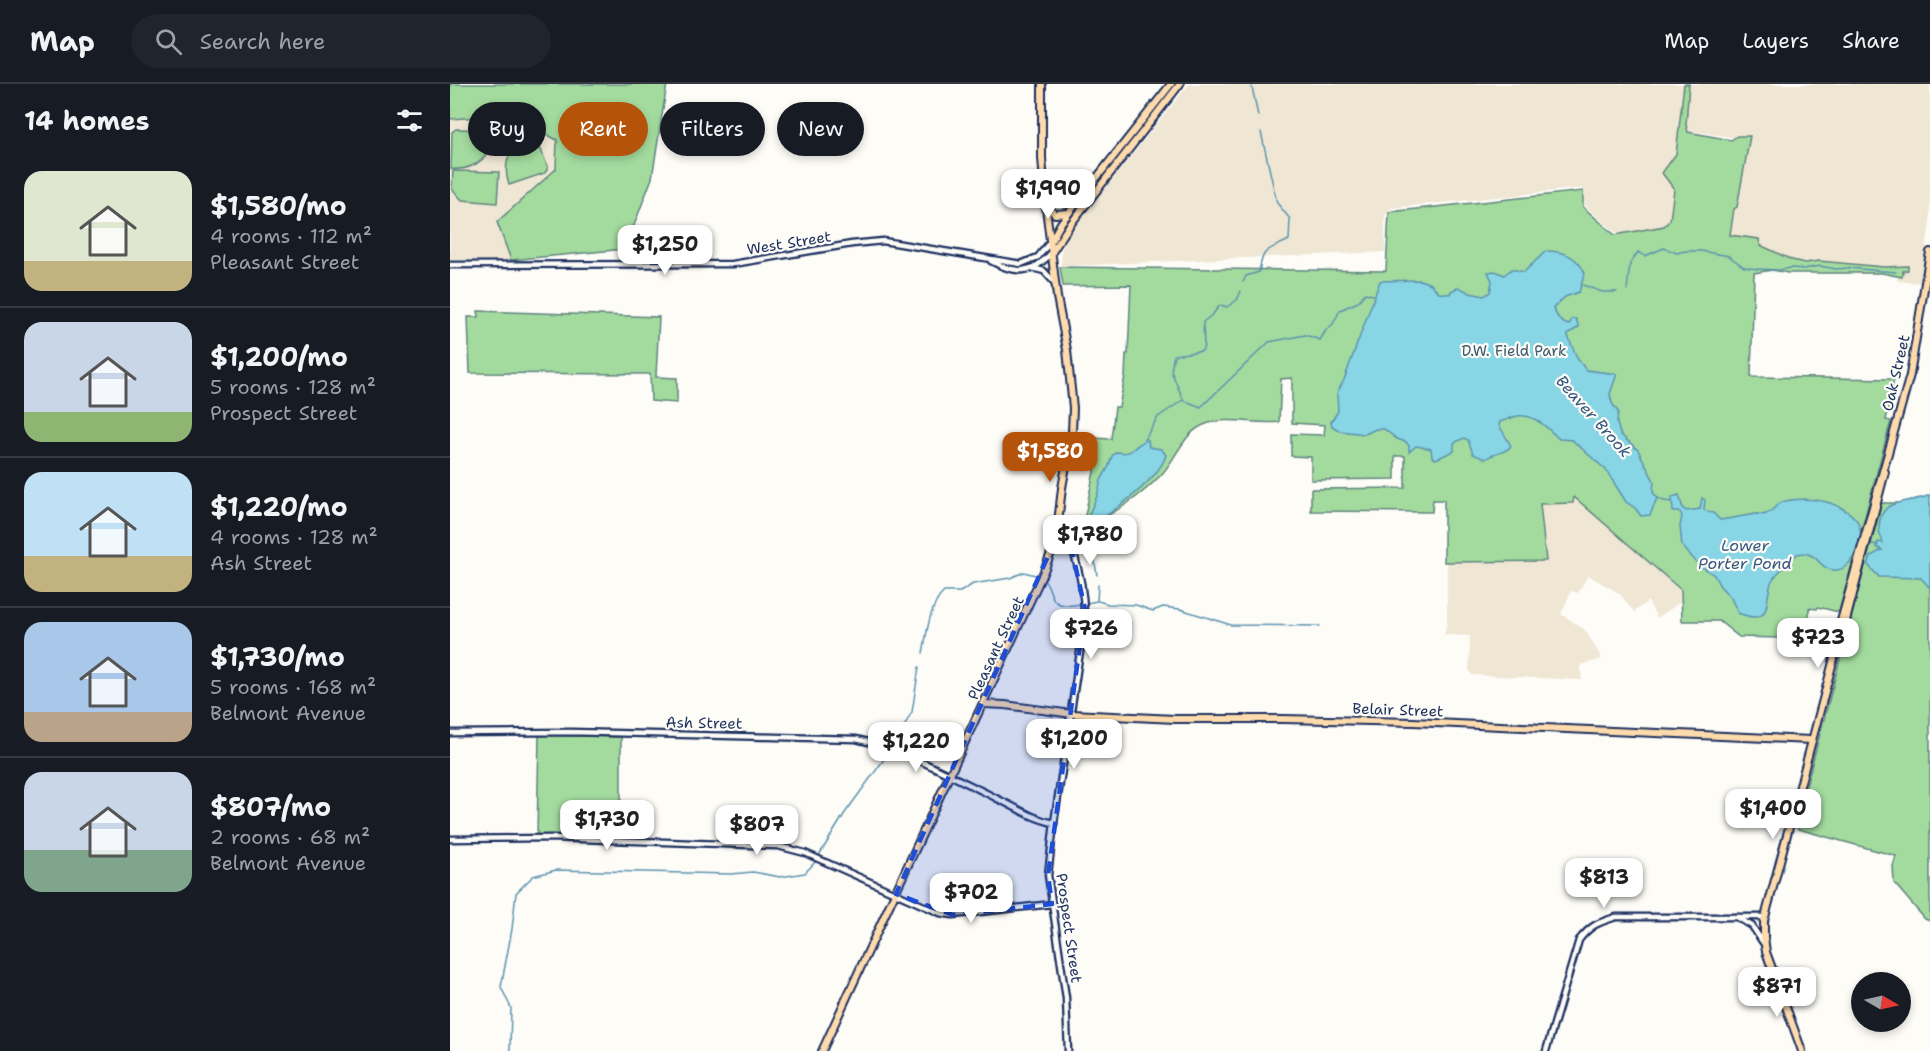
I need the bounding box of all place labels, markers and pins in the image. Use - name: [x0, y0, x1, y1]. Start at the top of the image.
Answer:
- pin: $1,990: [999, 169, 1097, 220]
- pin: $1,250: [616, 225, 714, 276]
- pin: $1,580: [1001, 432, 1099, 483]
- pin: $1,780: [1041, 515, 1139, 566]
- pin: $726: [1055, 609, 1127, 660]
- pin: $723: [1782, 618, 1854, 669]
- pin: $1,200: [1025, 719, 1123, 770]
- pin: $1,220: [867, 722, 965, 773]
- pin: $1,400: [1724, 789, 1822, 840]
- pin: $1,730: [558, 800, 656, 851]
- pin: $807: [721, 805, 793, 856]
- pin: $813: [1568, 858, 1640, 909]
- pin: $702: [935, 873, 1007, 924]
- pin: $871: [1741, 967, 1813, 1018]

